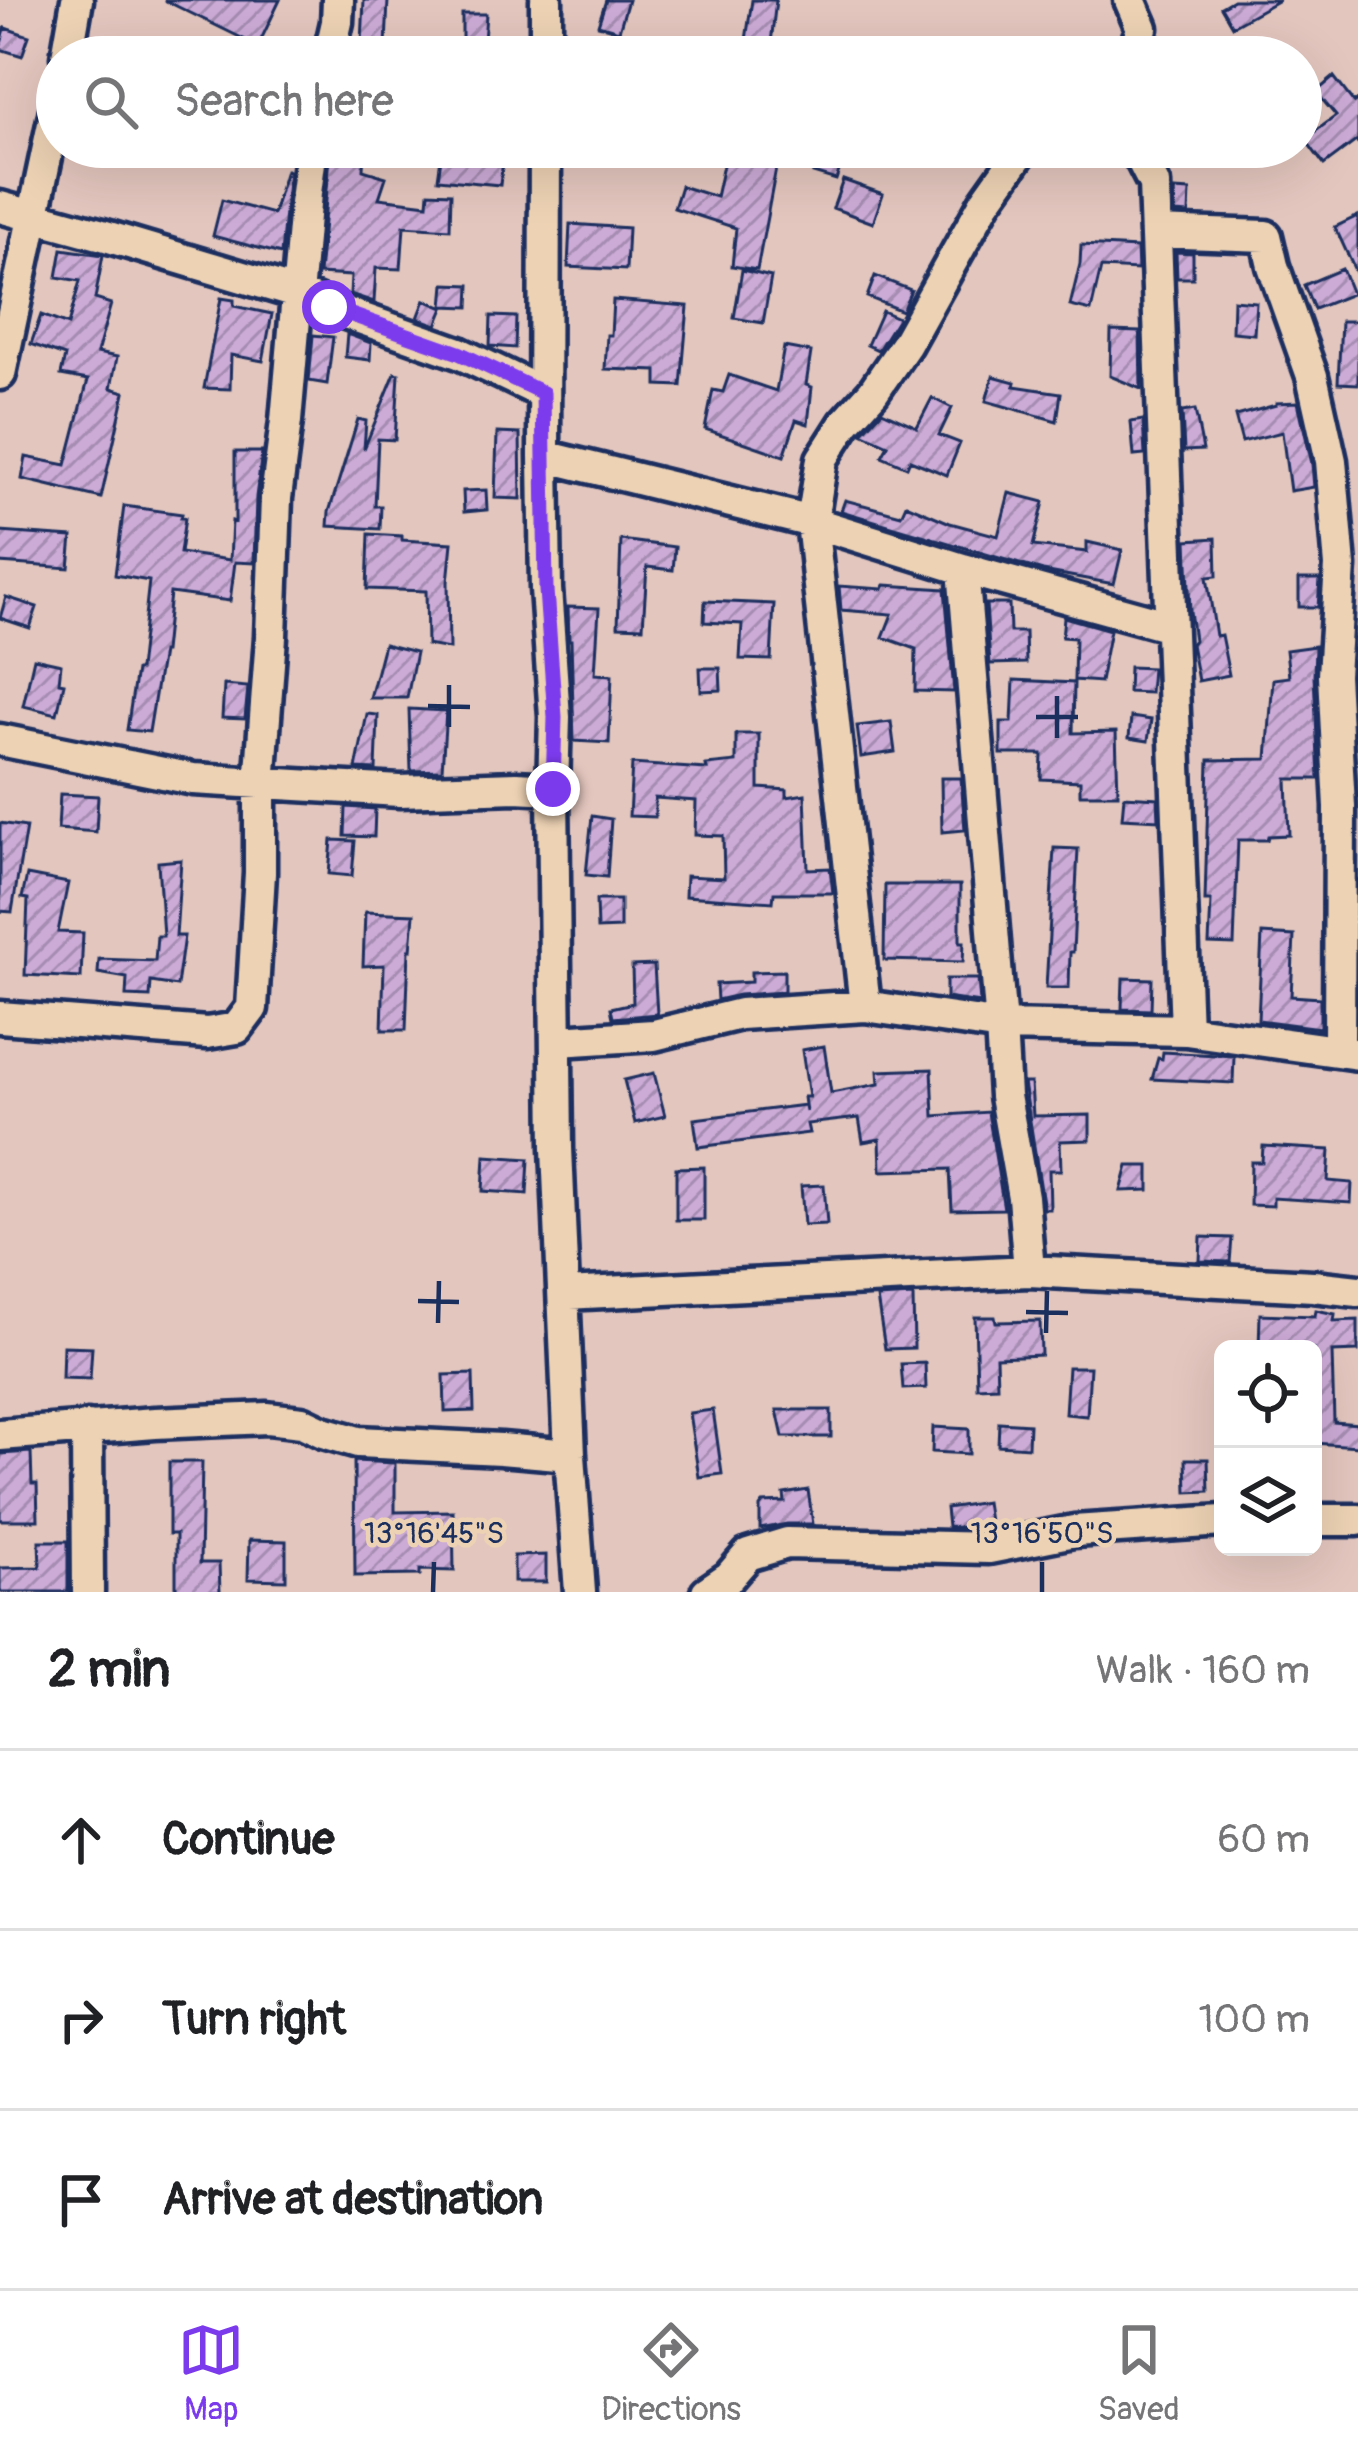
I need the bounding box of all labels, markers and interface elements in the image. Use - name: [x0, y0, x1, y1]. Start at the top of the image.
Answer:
- search box: [36, 36, 1322, 168]
- icon: search: [78, 69, 144, 135]
- text: Search here: [174, 74, 394, 130]
- route start: [302, 280, 356, 334]
- route end: [526, 762, 580, 816]
- map controls: [1214, 1340, 1322, 1556]
- button: locate: [1214, 1340, 1322, 1448]
- button: layers: [1214, 1448, 1322, 1556]
- text: 13°16'45"S: [364, 1515, 504, 1552]
- text: 13°16'50"S: [970, 1515, 1114, 1552]
- text: 2 min: [48, 1638, 170, 1702]
- text: Walk · 160 m: [1096, 1646, 1310, 1695]
- icon: ahead: [48, 1807, 114, 1873]
- text: Continue: [162, 1812, 335, 1868]
- text: 60 m: [1218, 1815, 1310, 1864]
- icon: right: [48, 1987, 114, 2053]
- text: Turn right: [162, 1992, 346, 2048]
- text: 100 m: [1198, 1995, 1310, 2044]
- icon: arrive: [48, 2167, 114, 2233]
- text: Arrive at destination: [162, 2172, 543, 2228]
- tab: Map: [178, 2317, 244, 2430]
- tab: Directions: [601, 2317, 741, 2430]
- tab: Saved: [1098, 2317, 1180, 2430]

